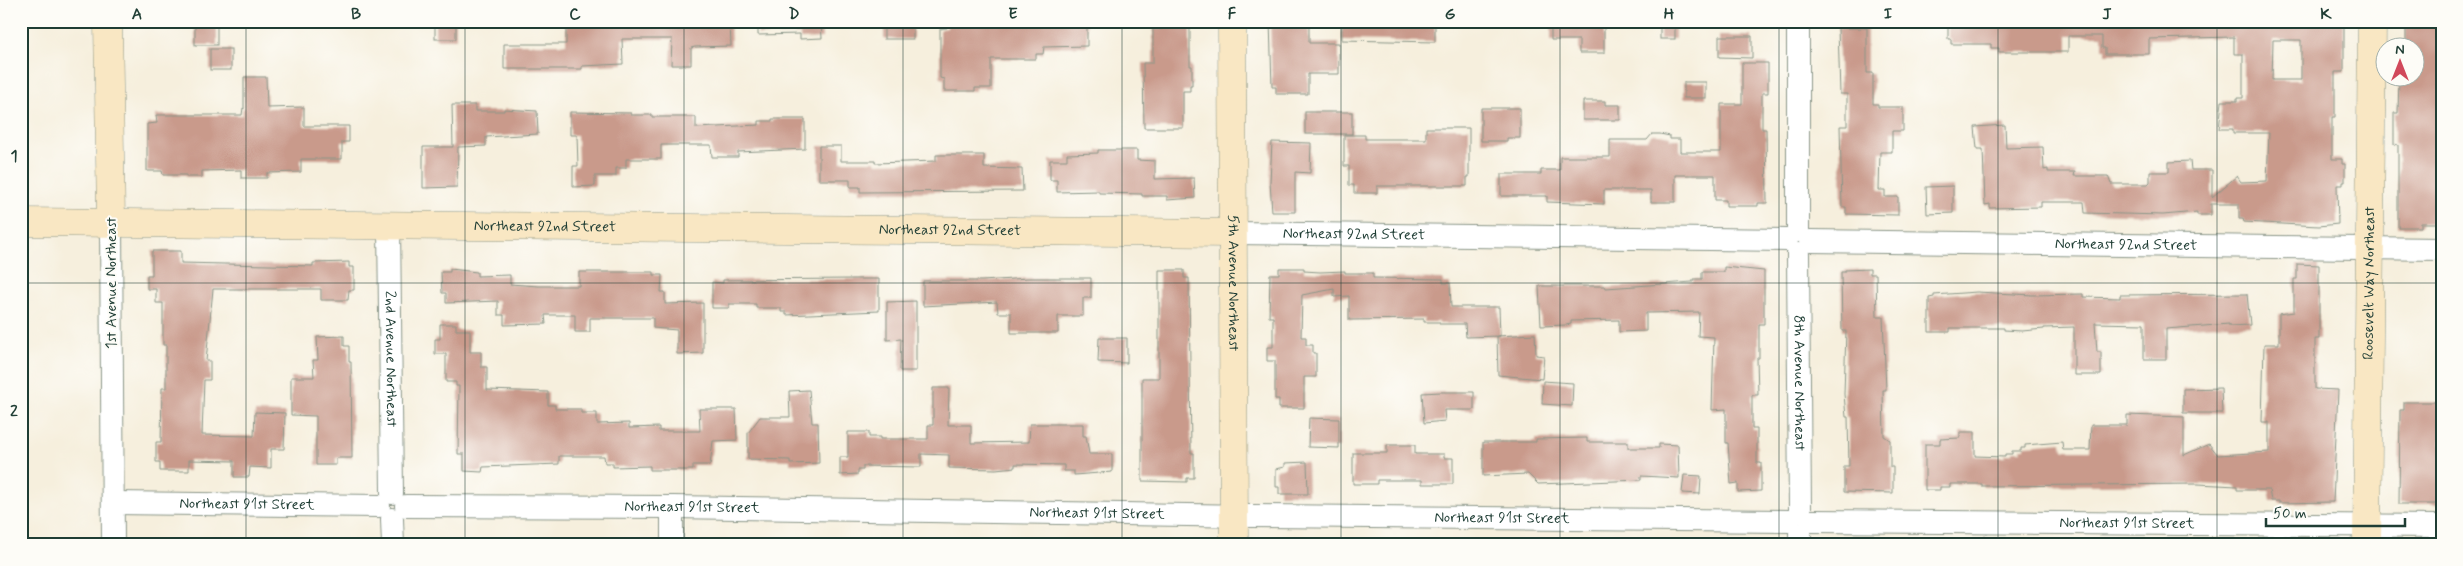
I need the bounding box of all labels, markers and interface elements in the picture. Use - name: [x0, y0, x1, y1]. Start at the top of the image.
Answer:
- text: A: [132, 4, 142, 25]
- text: B: [351, 4, 361, 25]
- text: C: [569, 4, 581, 25]
- text: D: [788, 4, 800, 25]
- text: E: [1008, 4, 1018, 25]
- text: F: [1228, 4, 1237, 25]
- text: G: [1445, 4, 1456, 25]
- text: H: [1664, 4, 1675, 25]
- text: I: [1884, 4, 1893, 25]
- text: J: [2102, 4, 2112, 25]
- text: K: [2320, 4, 2332, 25]
- north arrow: [2376, 38, 2426, 88]
- text: N: [2395, 41, 2405, 59]
- text: 1: [10, 146, 18, 167]
- street label: Roosevelt Way Northeast: [2359, 206, 2380, 360]
- street label: 5th Avenue Northeast: [1223, 215, 1243, 352]
- street label: 1st Avenue Northeast: [102, 216, 122, 349]
- street label: Northeast 92nd Street: [474, 216, 616, 237]
- street label: Northeast 92nd Street: [879, 220, 1021, 241]
- street label: Northeast 92nd Street: [1283, 224, 1425, 245]
- street label: Northeast 92nd Street: [2055, 234, 2197, 256]
- street label: 2nd Avenue Northeast: [380, 291, 401, 428]
- street label: 8th Avenue Northeast: [1788, 315, 1810, 452]
- text: 2: [10, 401, 18, 422]
- street label: Northeast 91st Street: [179, 494, 315, 515]
- scale bar: [2266, 496, 2404, 528]
- street label: Northeast 91st Street: [624, 497, 760, 518]
- street label: Northeast 91st Street: [1029, 503, 1165, 525]
- text: 50 m: [2273, 504, 2307, 524]
- street label: Northeast 91st Street: [1434, 508, 1570, 529]
- street label: Northeast 91st Street: [2059, 513, 2195, 534]

